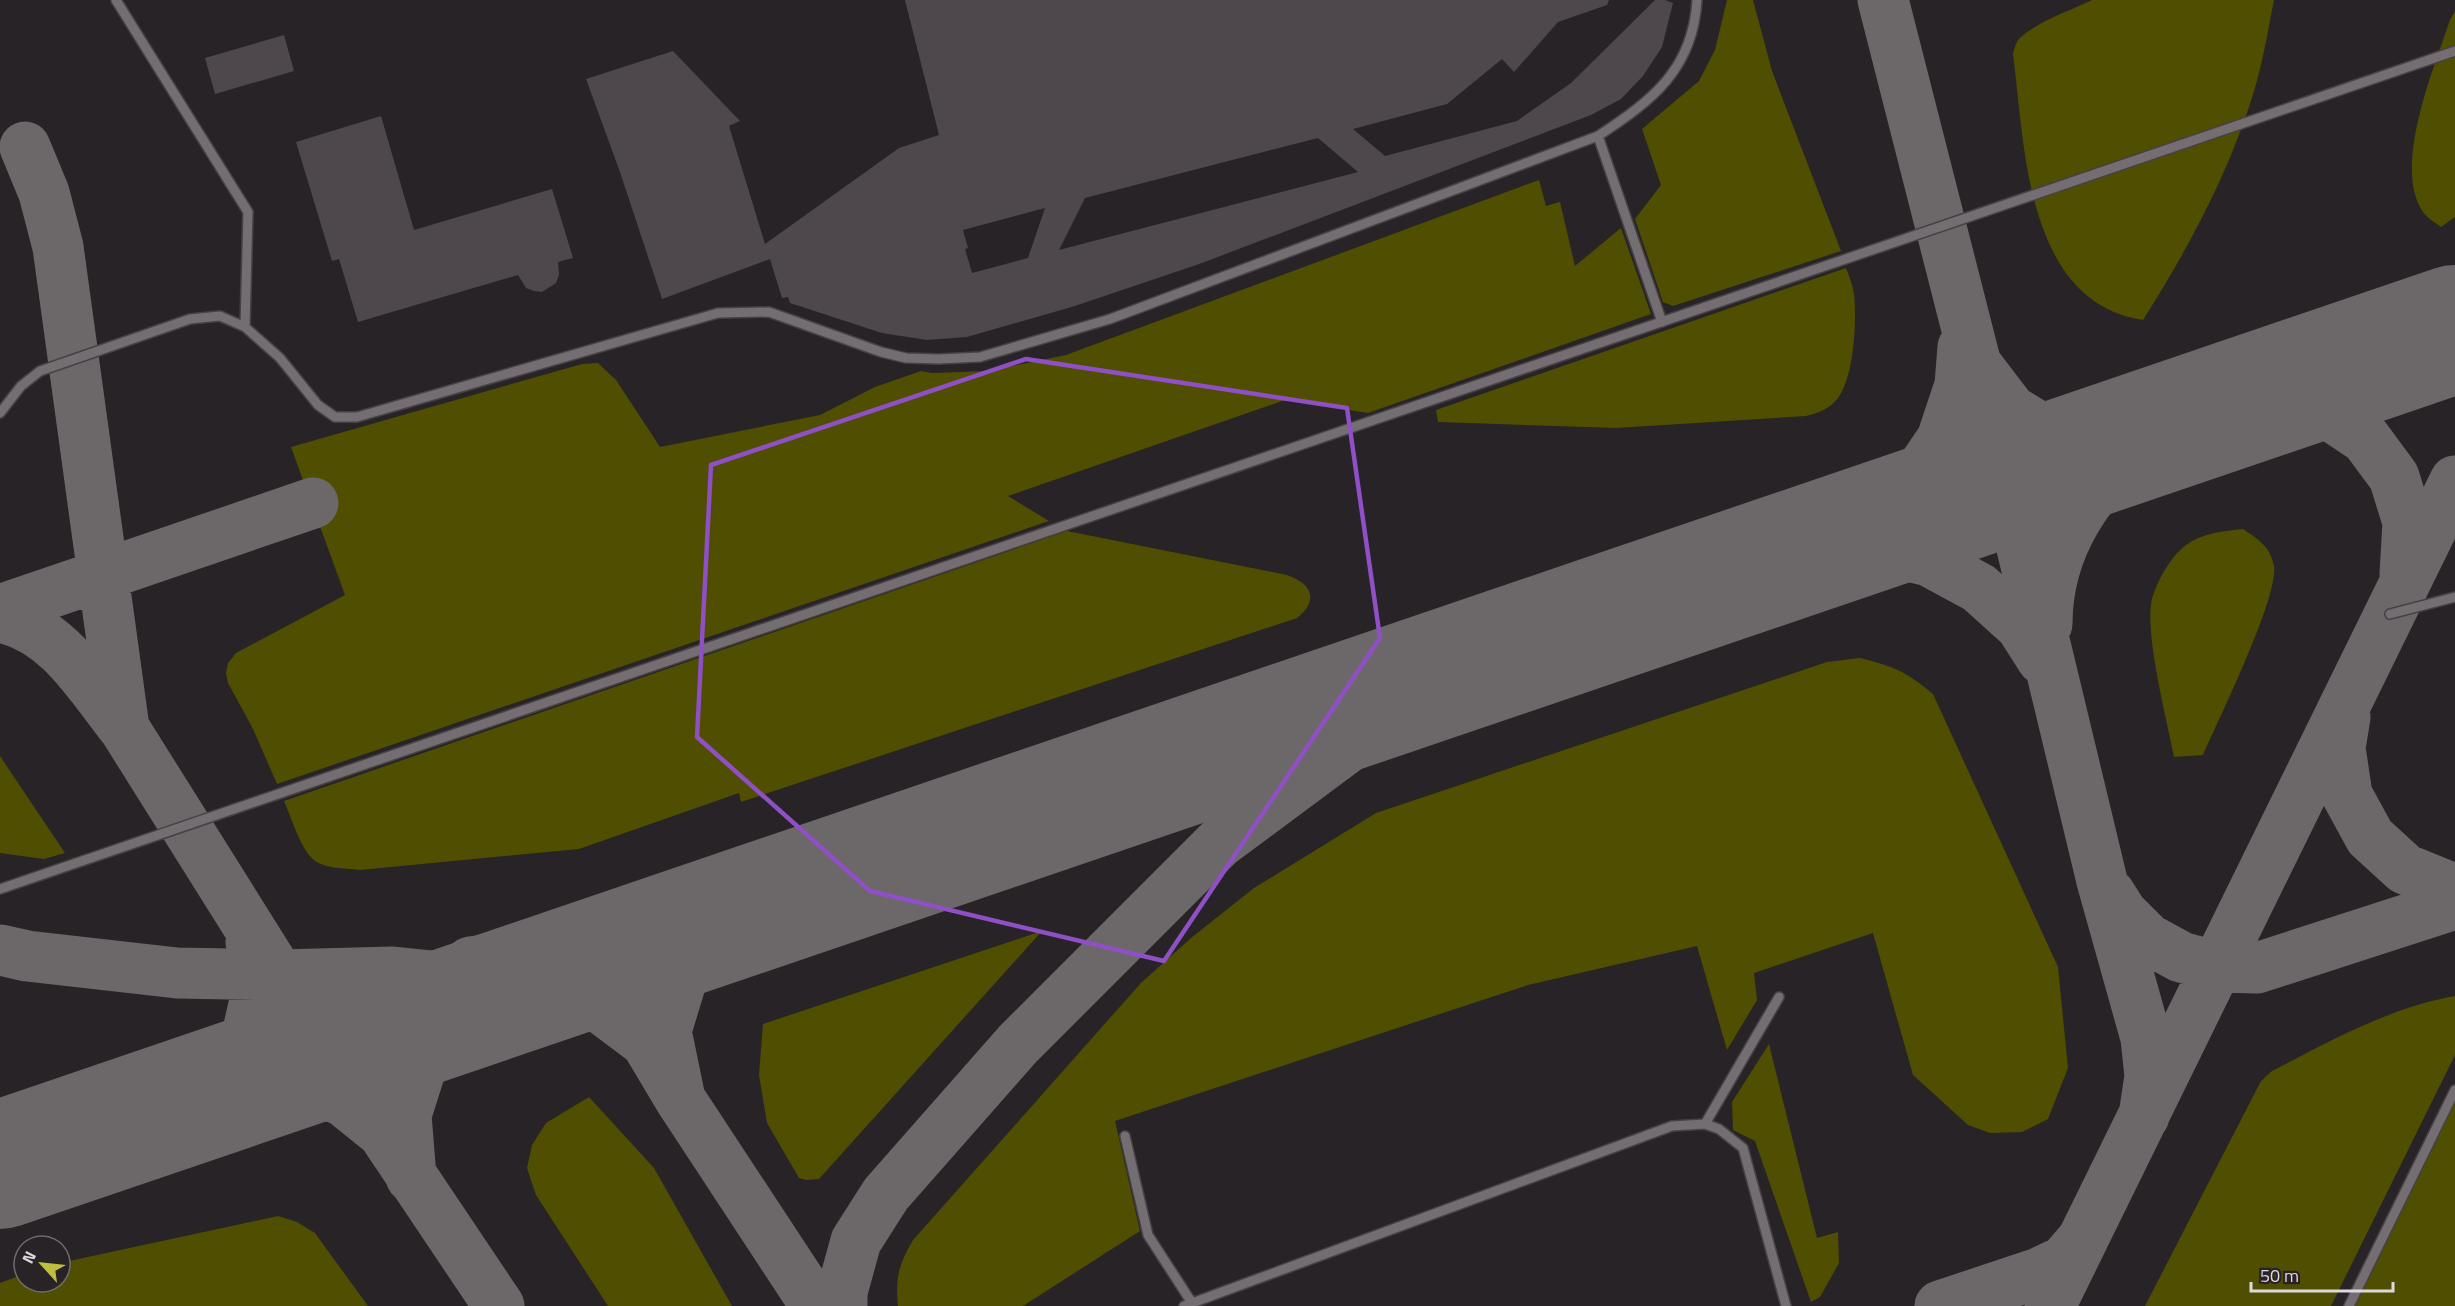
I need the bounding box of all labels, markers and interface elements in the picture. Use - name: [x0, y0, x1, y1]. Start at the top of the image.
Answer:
- north arrow: [12, 1234, 72, 1294]
- text: N: [15, 1247, 42, 1268]
- scale bar: [2251, 1255, 2394, 1293]
- text: 50 m: [2260, 1262, 2299, 1289]

